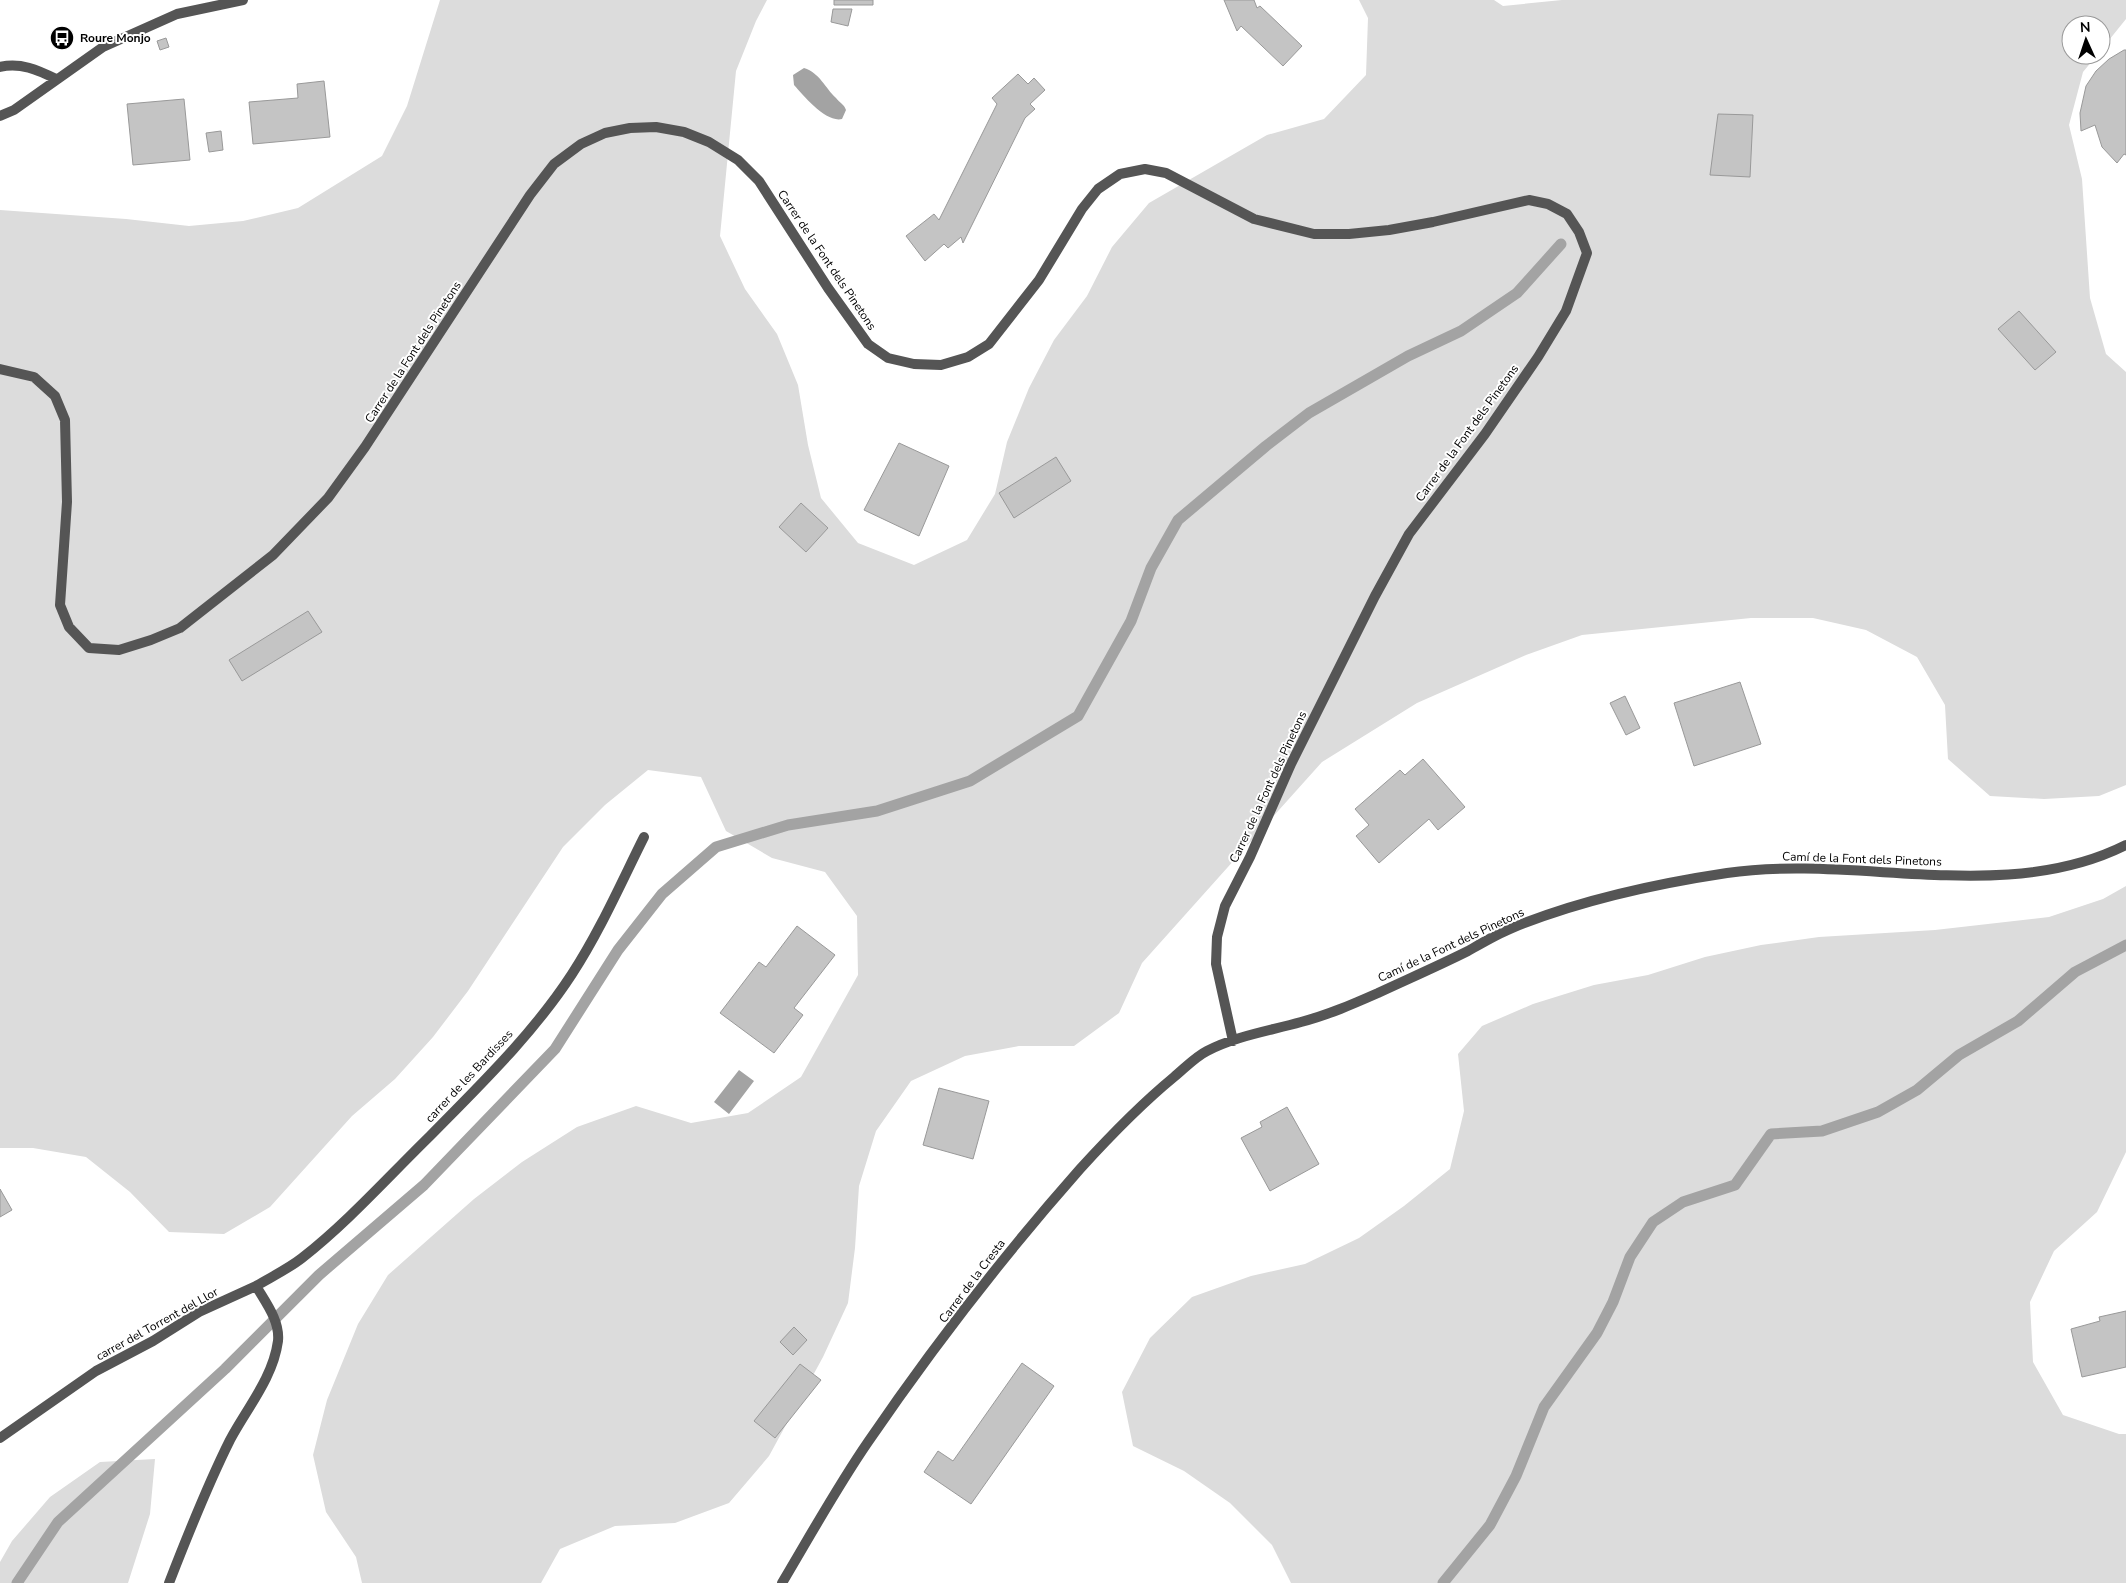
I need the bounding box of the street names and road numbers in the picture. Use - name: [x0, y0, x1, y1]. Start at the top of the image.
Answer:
- street label: Carrer de la Font dels Pinetons: [774, 187, 880, 333]
- street label: Carrer de la Font dels Pinetons: [361, 278, 465, 426]
- street label: Carrer de la Font dels Pinetons: [1412, 361, 1522, 505]
- street label: Carrer de la Font dels Pinetons: [1226, 708, 1310, 866]
- street label: Camí de la Font dels Pinetons: [1782, 848, 1942, 870]
- street label: Camí de la Font dels Pinetons: [1375, 904, 1527, 986]
- street label: carrer de les Bardisses: [422, 1026, 516, 1126]
- street label: Carrer de la Cresta: [935, 1236, 1009, 1326]
- street label: carrer del Torrent del Llor: [93, 1283, 221, 1364]

